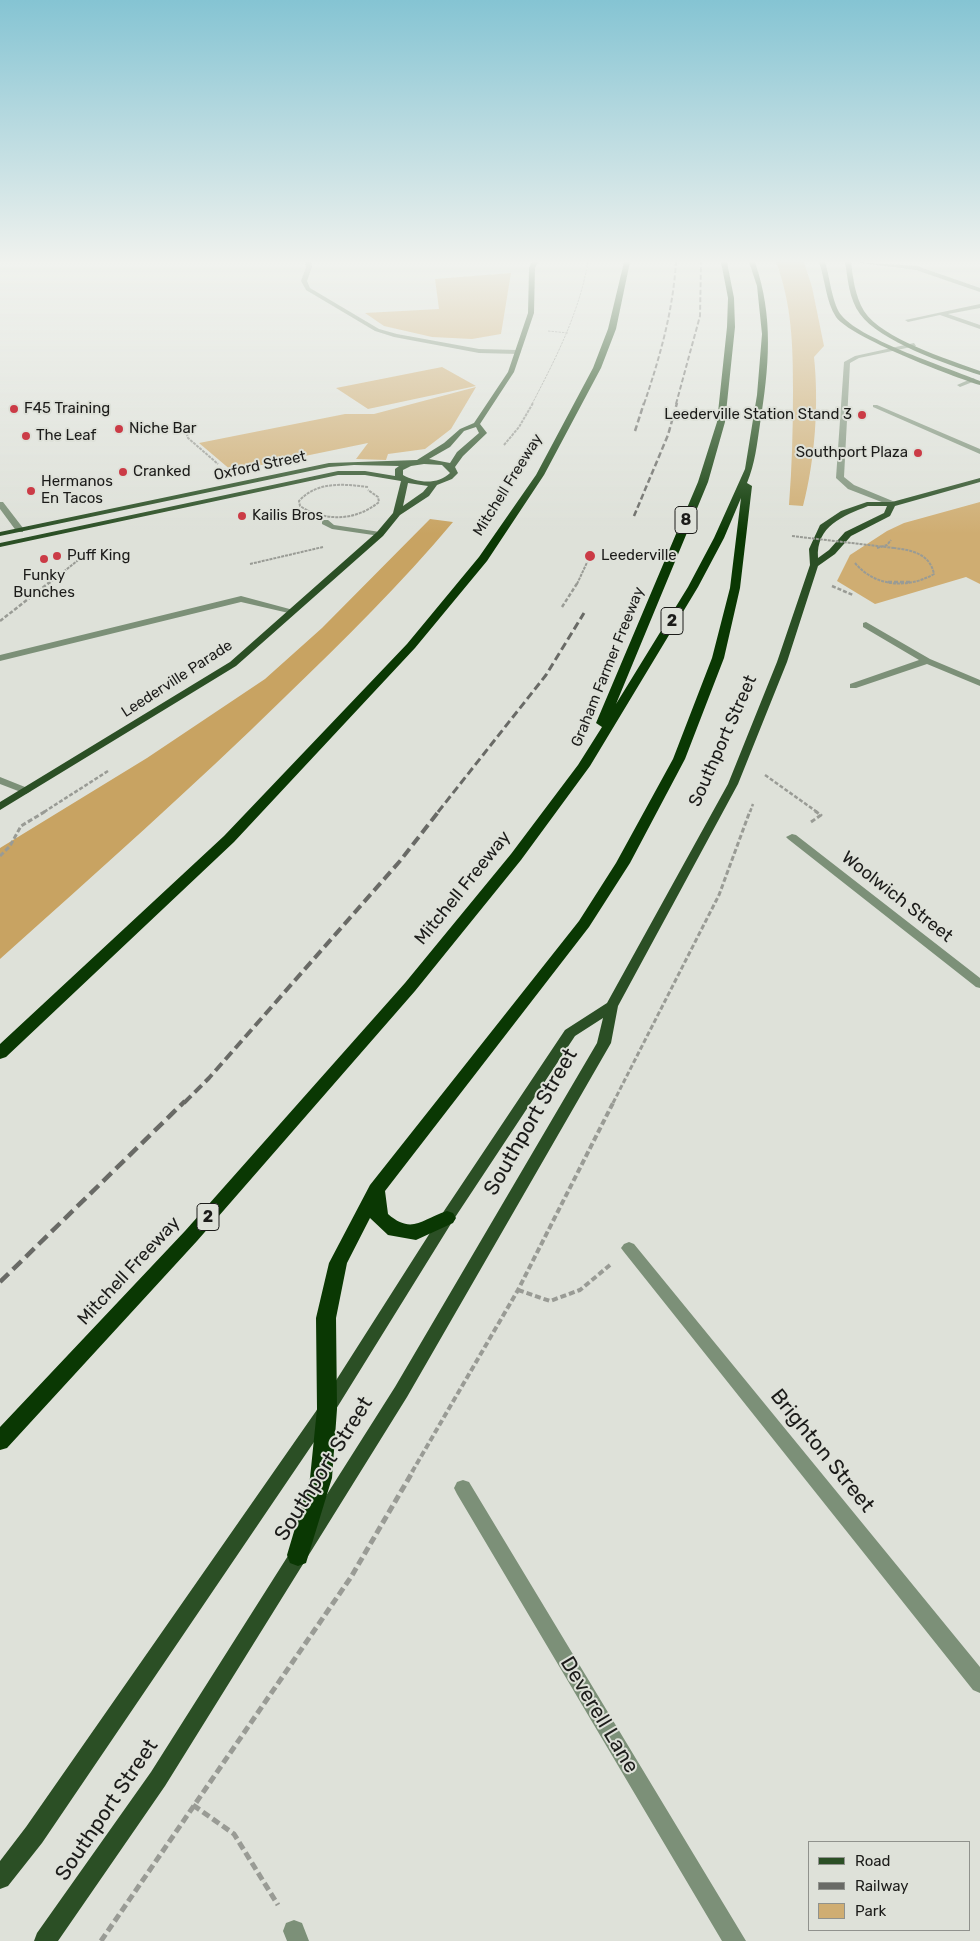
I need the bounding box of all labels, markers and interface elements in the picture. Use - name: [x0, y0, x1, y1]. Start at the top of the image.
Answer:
- place label: F45 Training: [24, 400, 110, 418]
- marker: F45 Training: [8, 403, 20, 415]
- place label: Leederville Station Stand 3: [664, 406, 852, 424]
- marker: Leederville Station Stand 3: [856, 409, 868, 421]
- place label: Niche Bar: [129, 420, 197, 438]
- marker: Niche Bar: [113, 423, 125, 435]
- place label: The Leaf: [36, 427, 96, 445]
- marker: The Leaf: [20, 430, 32, 442]
- street label: Mitchell Freeway: [469, 431, 547, 539]
- place label: Southport Plaza: [796, 444, 908, 462]
- street label: Oxford Street: [212, 447, 308, 485]
- marker: Southport Plaza: [912, 447, 924, 459]
- place label: Cranked: [133, 463, 191, 481]
- marker: Cranked: [117, 466, 129, 478]
- place label: Hermanos En Tacos: [41, 473, 113, 508]
- marker: Hermanos En Tacos: [25, 485, 37, 497]
- road number: 8: [675, 506, 697, 534]
- place label: Kailis Bros: [252, 507, 323, 525]
- marker: Kailis Bros: [236, 510, 248, 522]
- place label: Puff King: [67, 547, 130, 565]
- place label: Leederville: [601, 547, 677, 565]
- marker: Leederville: [583, 549, 597, 563]
- marker: Puff King: [51, 550, 63, 562]
- marker: Funky Bunches: [38, 553, 50, 565]
- place label: Funky Bunches: [13, 567, 75, 602]
- street label: Graham Farmer Freeway: [568, 584, 648, 750]
- road number: 2: [661, 608, 683, 634]
- street label: Leederville Parade: [118, 636, 236, 722]
- street label: Southport Street: [684, 672, 762, 810]
- street label: Mitchell Freeway: [410, 827, 516, 949]
- street label: Woolwich Street: [837, 847, 957, 947]
- street label: Southport Street: [479, 1044, 583, 1200]
- road number: 2: [197, 1204, 219, 1230]
- street label: Mitchell Freeway: [73, 1212, 185, 1330]
- street label: Brighton Street: [765, 1384, 879, 1518]
- street label: Southport Street: [269, 1392, 379, 1546]
- street label: Deverell Lane: [554, 1652, 644, 1778]
- street label: Southport Street: [50, 1734, 164, 1886]
- legend: [808, 1841, 970, 1931]
- text: Road: [855, 1852, 891, 1870]
- text: Railway: [855, 1877, 909, 1895]
- text: Park: [855, 1902, 886, 1920]

